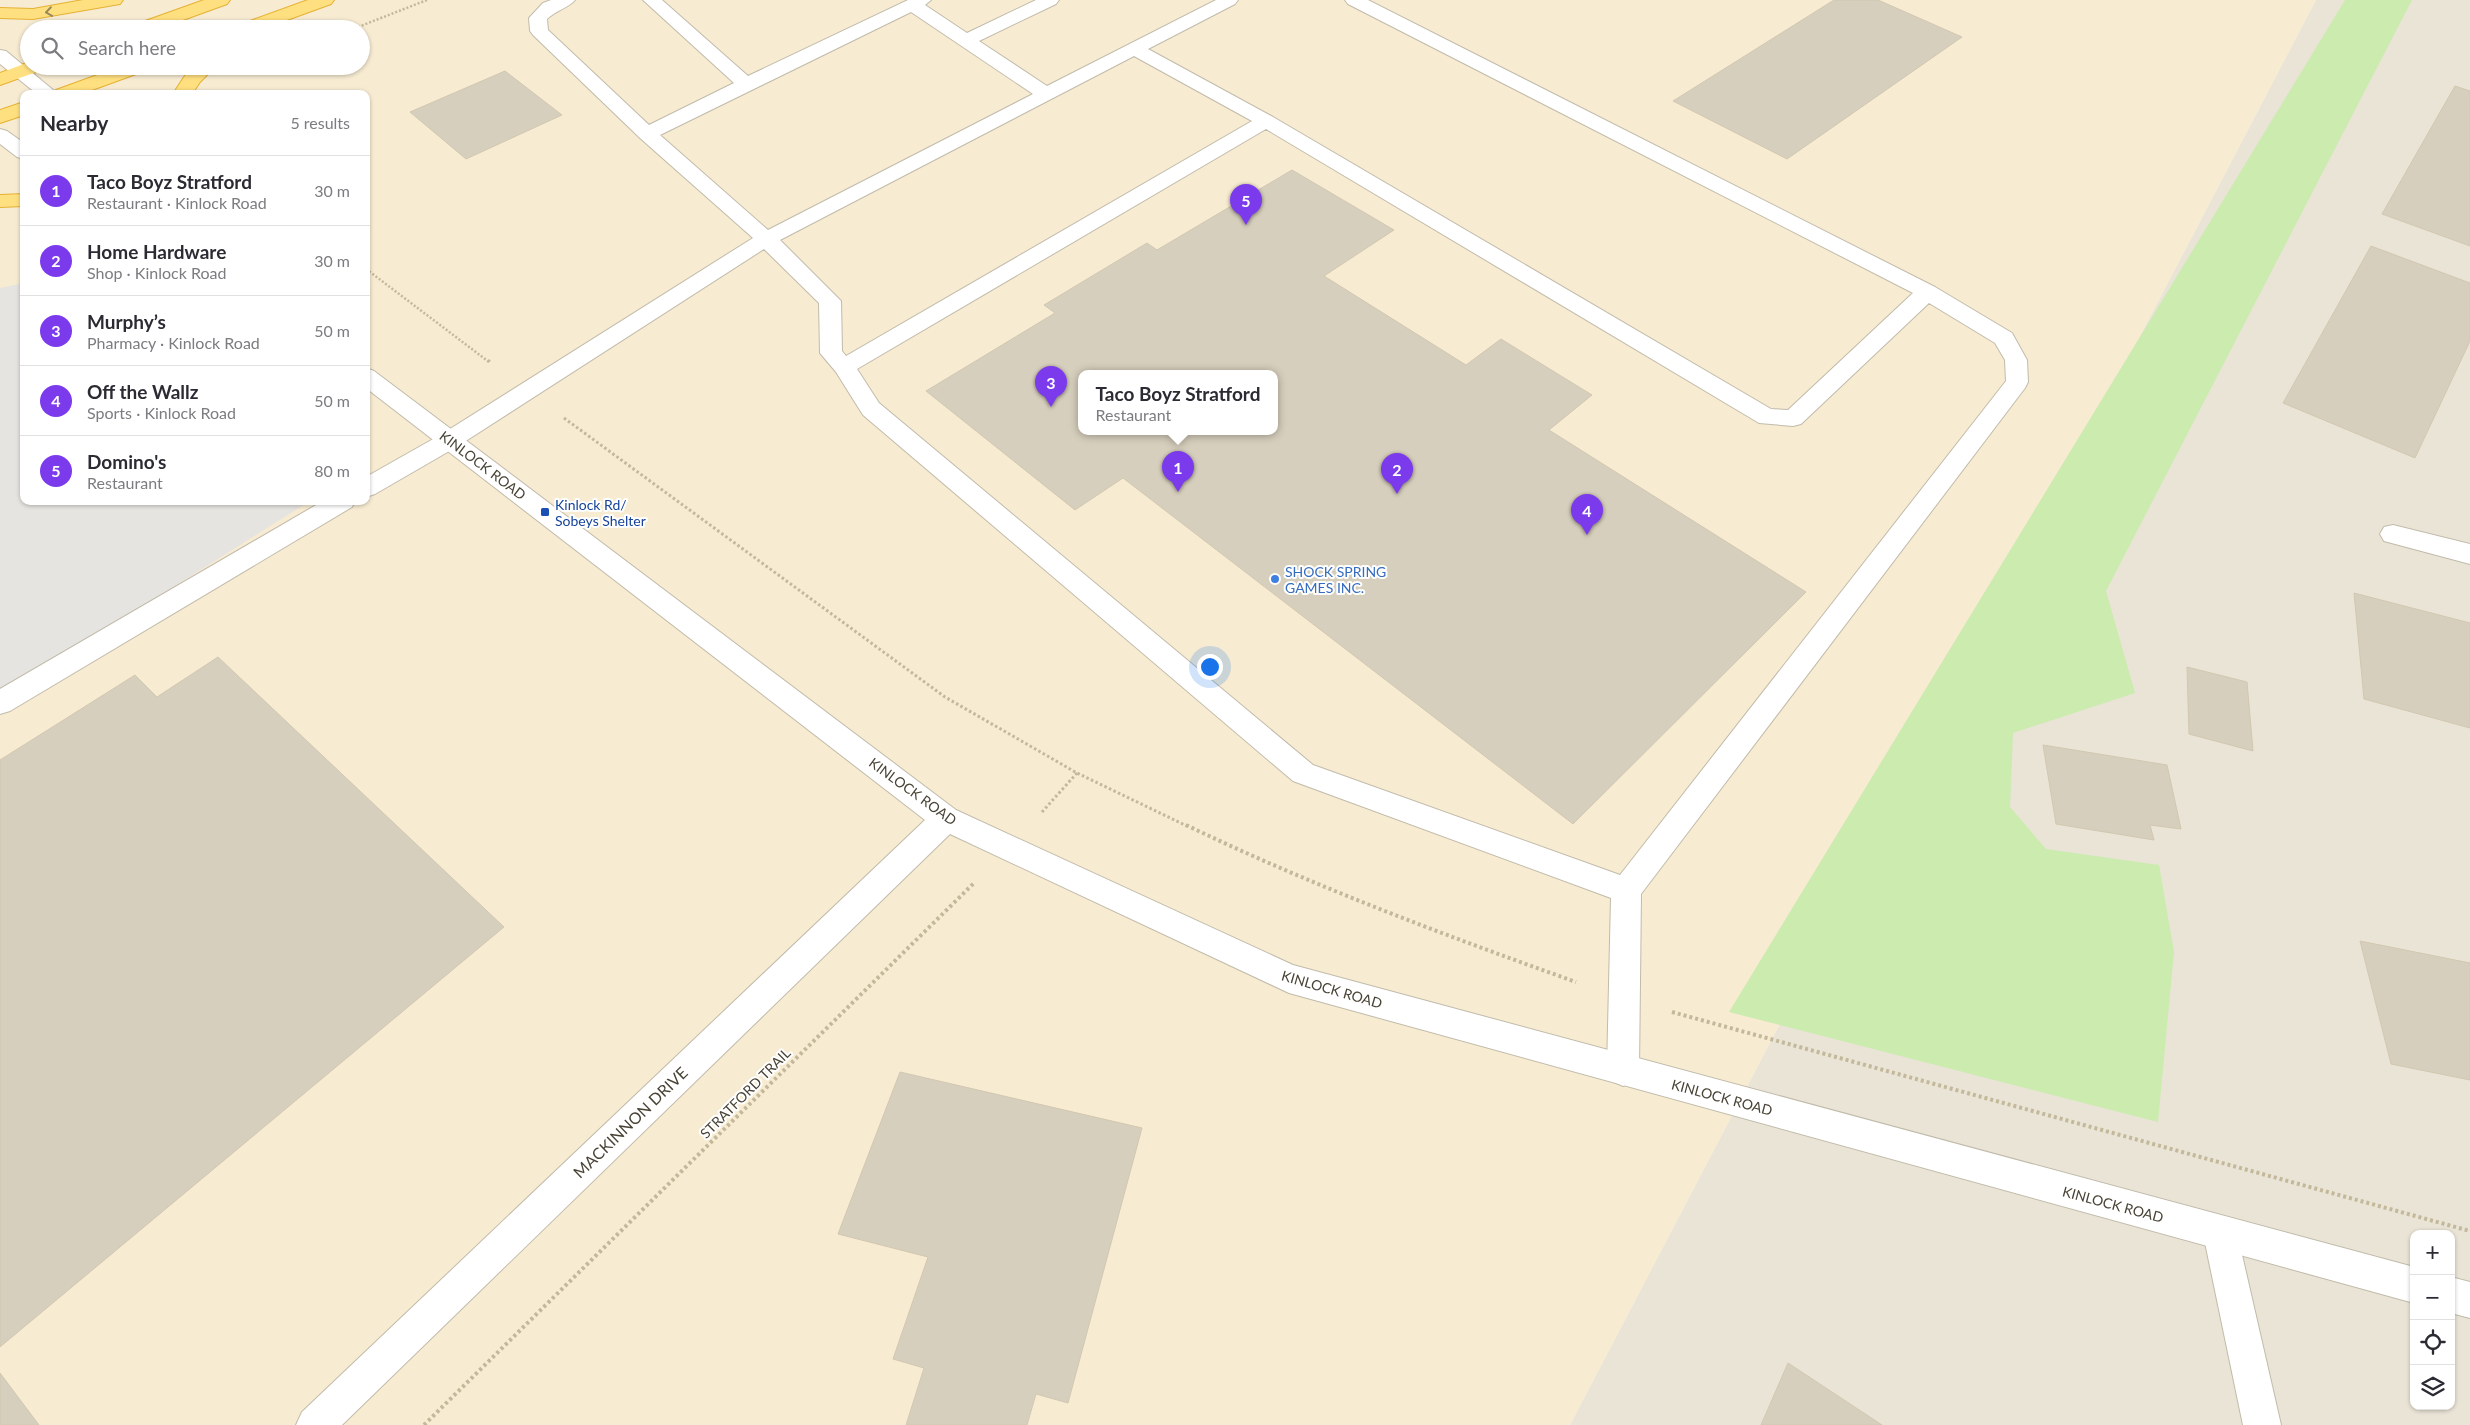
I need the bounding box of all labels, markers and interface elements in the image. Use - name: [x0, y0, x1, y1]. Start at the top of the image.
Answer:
- one-way arrow: [44, 6, 53, 16]
- search box: [20, 20, 370, 75]
- icon: search: [38, 34, 66, 62]
- text: Search here: [78, 36, 176, 59]
- text: Nearby: [40, 110, 108, 135]
- text: 5 results: [290, 113, 350, 132]
- text: Taco Boyz Stratford: [87, 170, 252, 193]
- text: 1: [51, 181, 61, 200]
- text: 30 m: [314, 181, 350, 200]
- pin: 5: [1230, 184, 1262, 225]
- text: Restaurant · Kinlock Road: [87, 193, 267, 212]
- text: Home Hardware: [87, 240, 226, 263]
- text: 2: [51, 251, 61, 270]
- text: 30 m: [314, 251, 350, 270]
- text: Shop · Kinlock Road: [87, 263, 226, 282]
- text: Murphy’s: [87, 310, 166, 333]
- text: 3: [51, 321, 61, 340]
- text: 50 m: [314, 321, 350, 340]
- text: Pharmacy · Kinlock Road: [87, 333, 260, 352]
- pin: 3: [1035, 366, 1067, 407]
- popup: [1078, 370, 1278, 435]
- text: Off the Wallz: [87, 380, 199, 403]
- text: Taco Boyz Stratford: [1096, 382, 1260, 405]
- text: 4: [51, 391, 61, 410]
- text: 50 m: [314, 391, 350, 410]
- text: Sports · Kinlock Road: [87, 403, 236, 422]
- text: Restaurant: [1096, 405, 1171, 424]
- street label: KINLOCK ROAD: [436, 427, 530, 503]
- text: Domino's: [87, 450, 166, 473]
- pin: 1: [1162, 451, 1194, 492]
- pin: 2: [1381, 453, 1413, 494]
- text: 5: [51, 461, 61, 480]
- text: 80 m: [314, 461, 350, 480]
- text: Restaurant: [87, 473, 163, 492]
- pin: 4: [1571, 494, 1603, 535]
- place label: Kinlock Rd/ Sobeys Shelter: [555, 496, 646, 529]
- marker: Kinlock Rd/ Sobeys Shelter: [539, 506, 551, 518]
- place label: SHOCK SPRING GAMES INC.: [1285, 563, 1386, 596]
- marker: SHOCK SPRING GAMES INC.: [1269, 573, 1281, 585]
- your location: [1197, 654, 1223, 680]
- street label: KINLOCK ROAD: [866, 754, 960, 828]
- street label: KINLOCK ROAD: [1280, 967, 1384, 1011]
- street label: STRATFORD TRAIL: [696, 1044, 794, 1142]
- street label: MACKINNON DRIVE: [569, 1063, 691, 1181]
- street label: KINLOCK ROAD: [1670, 1075, 1774, 1119]
- street label: KINLOCK ROAD: [2061, 1182, 2165, 1226]
- map controls: [2410, 1230, 2455, 1410]
- button: +: [2410, 1230, 2455, 1275]
- button: −: [2410, 1275, 2455, 1320]
- button: locate: [2410, 1320, 2455, 1365]
- button: layers: [2410, 1365, 2455, 1410]

